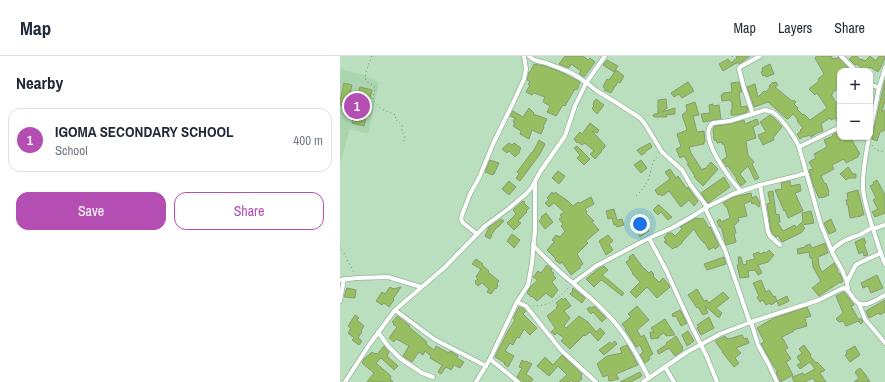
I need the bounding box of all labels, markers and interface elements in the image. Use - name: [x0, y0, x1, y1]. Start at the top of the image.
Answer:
- text: Map: [20, 15, 51, 41]
- text: Map: [734, 19, 756, 37]
- text: Layers: [778, 19, 812, 37]
- text: Share: [834, 19, 865, 37]
- map controls: [837, 68, 873, 140]
- button: +: [837, 68, 873, 104]
- text: Nearby: [16, 71, 63, 94]
- pin: 1: [344, 91, 370, 121]
- button: −: [837, 104, 873, 140]
- text: IGOMA SECONDARY SCHOOL: [55, 121, 234, 142]
- text: 1: [27, 132, 33, 149]
- text: 400 m: [293, 132, 323, 149]
- text: School: [55, 142, 88, 159]
- button: Save: [16, 192, 166, 230]
- button: Share: [174, 192, 324, 230]
- your location: [630, 214, 650, 234]

